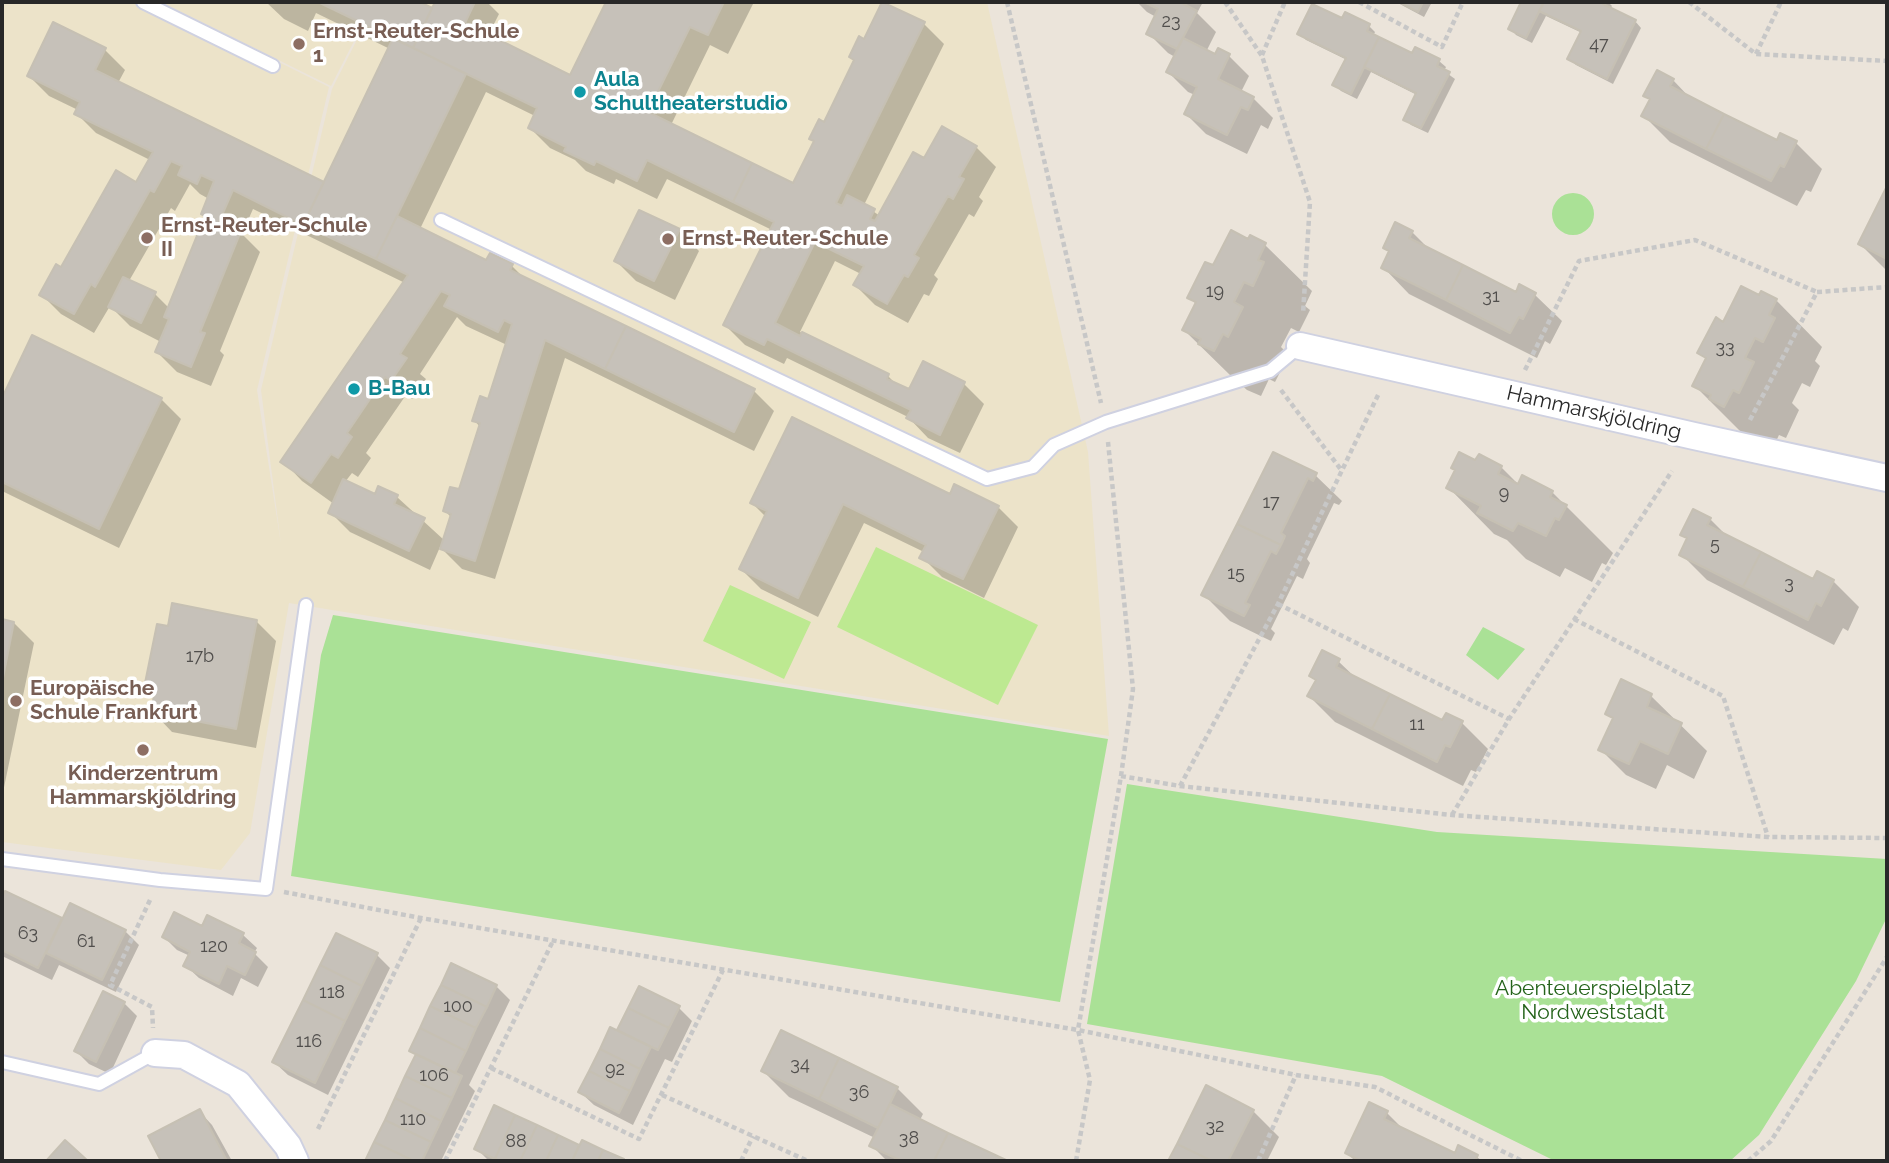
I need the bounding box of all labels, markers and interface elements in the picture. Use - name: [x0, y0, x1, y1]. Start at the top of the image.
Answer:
- house number: 23: [1162, 11, 1180, 33]
- place label: Ernst-Reuter-Schule 1: [313, 19, 519, 69]
- house number: 47: [1589, 34, 1609, 56]
- marker: Ernst-Reuter-Schule 1: [291, 36, 307, 52]
- place label: Aula Schultheaterstudio: [594, 67, 788, 117]
- marker: Aula Schultheaterstudio: [572, 84, 588, 100]
- place label: Ernst-Reuter-Schule II: [161, 213, 367, 263]
- place label: Ernst-Reuter-Schule: [682, 226, 888, 252]
- marker: Ernst-Reuter-Schule II: [139, 230, 155, 246]
- marker: Ernst-Reuter-Schule: [660, 231, 676, 247]
- house number: 19: [1206, 281, 1224, 303]
- house number: 31: [1482, 286, 1500, 308]
- house number: 33: [1715, 337, 1735, 359]
- place label: B-Bau: [368, 376, 430, 402]
- marker: B-Bau: [346, 381, 362, 397]
- street label: Hammarskjöldring: [1504, 381, 1684, 445]
- house number: 9: [1499, 483, 1509, 505]
- house number: 17: [1262, 492, 1280, 514]
- house number: 5: [1710, 534, 1720, 556]
- house number: 15: [1227, 563, 1245, 585]
- house number: 3: [1784, 573, 1794, 595]
- house number: 17b: [186, 646, 214, 668]
- place label: Europäische Schule Frankfurt: [30, 676, 198, 726]
- marker: Europäische Schule Frankfurt: [8, 693, 24, 709]
- house number: 11: [1409, 714, 1425, 736]
- marker: Kinderzentrum Hammarskjöldring: [135, 742, 151, 758]
- place label: Kinderzentrum Hammarskjöldring: [50, 761, 236, 811]
- house number: 63: [18, 923, 38, 945]
- house number: 61: [77, 931, 95, 953]
- house number: 120: [200, 936, 228, 958]
- park label: Abenteuerspielplatz Nordweststadt: [1495, 976, 1691, 1026]
- house number: 118: [319, 982, 345, 1004]
- house number: 100: [443, 996, 473, 1018]
- house number: 116: [296, 1031, 322, 1053]
- house number: 34: [790, 1054, 810, 1076]
- house number: 92: [605, 1059, 625, 1081]
- house number: 106: [419, 1065, 449, 1087]
- house number: 36: [849, 1082, 869, 1104]
- house number: 110: [400, 1109, 426, 1131]
- house number: 32: [1206, 1116, 1224, 1138]
- house number: 38: [899, 1128, 919, 1150]
- house number: 88: [505, 1131, 527, 1153]

